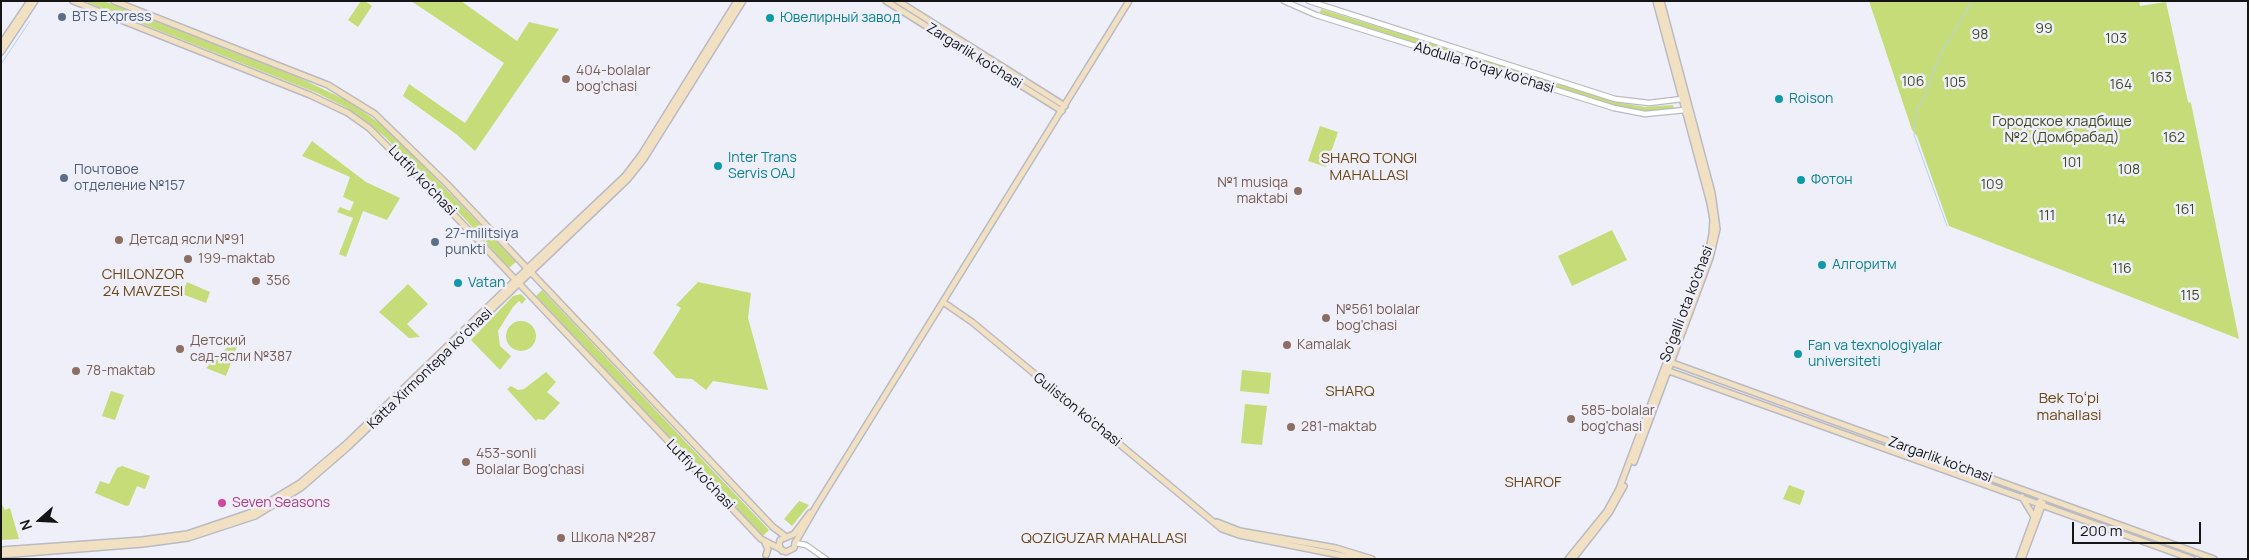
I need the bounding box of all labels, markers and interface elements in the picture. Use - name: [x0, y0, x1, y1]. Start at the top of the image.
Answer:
- place label: BTS Express: [72, 9, 152, 25]
- place label: Ювелирный завод: [780, 10, 900, 26]
- marker: BTS Express: [56, 11, 68, 23]
- marker: Ювелирный завод: [764, 12, 776, 24]
- street label: Zargarlik ko'chasi: [923, 20, 1025, 92]
- park label: 99: [2035, 21, 2053, 37]
- park label: 98: [1972, 27, 1988, 43]
- park label: 103: [2105, 31, 2127, 47]
- street label: Abdulla To'qay ko'chasi: [1412, 39, 1556, 97]
- place label: 404-bolalar bog'chasi: [576, 63, 651, 95]
- park label: 163: [2150, 70, 2172, 86]
- marker: 404-bolalar bog'chasi: [560, 73, 572, 85]
- park label: 106: [1902, 74, 1924, 90]
- park label: 105: [1944, 75, 1966, 91]
- park label: 164: [2110, 77, 2132, 93]
- place label: Roison: [1789, 91, 1833, 107]
- marker: Roison: [1773, 93, 1785, 105]
- park label: Городское кладбище №2 (Домбрабад): [1992, 114, 2132, 146]
- park label: 162: [2163, 130, 2185, 146]
- street label: Lutfiy ko'chasi: [384, 142, 460, 220]
- place label: Inter Trans Servis OAJ: [728, 150, 797, 182]
- district label: SHARQ TONGI MAHALLASI: [1314, 150, 1424, 185]
- park label: 101: [2062, 155, 2082, 171]
- marker: Inter Trans Servis OAJ: [712, 160, 724, 172]
- place label: Почтовое отделение №157: [74, 162, 185, 194]
- park label: 108: [2118, 162, 2140, 178]
- marker: Почтовое отделение №157: [58, 172, 70, 184]
- place label: Фотон: [1811, 172, 1853, 188]
- marker: Фотон: [1795, 174, 1807, 186]
- place label: №1 musiqa maktabi: [1217, 175, 1288, 208]
- park label: 109: [1981, 177, 2003, 193]
- marker: №1 musiqa maktabi: [1292, 185, 1304, 197]
- park label: 161: [2175, 202, 2195, 218]
- park label: 111: [2039, 208, 2055, 224]
- park label: 114: [2106, 212, 2126, 228]
- place label: 27-militsiya punkti: [445, 226, 518, 258]
- place label: Детсад ясли №91: [129, 232, 245, 248]
- marker: Детсад ясли №91: [113, 234, 125, 246]
- marker: 27-militsiya punkti: [429, 236, 441, 248]
- street label: So'galli ota ko'chasi: [1657, 243, 1717, 365]
- place label: 199-maktab: [198, 251, 275, 267]
- marker: 199-maktab: [182, 253, 194, 265]
- place label: Алгоритм: [1832, 257, 1897, 273]
- marker: Алгоритм: [1816, 259, 1828, 271]
- park label: 116: [2112, 261, 2132, 277]
- district label: CHILONZOR 24 MAVZESI: [96, 266, 190, 301]
- place label: 356: [266, 273, 291, 289]
- marker: 356: [250, 275, 262, 287]
- place label: Vatan: [468, 275, 505, 291]
- marker: Vatan: [452, 277, 464, 289]
- park label: 115: [2180, 288, 2200, 304]
- place label: №561 bolalar bog'chasi: [1336, 302, 1420, 334]
- street label: Katta Xirmontepa koʻchasi: [364, 305, 496, 433]
- marker: №561 bolalar bog'chasi: [1320, 312, 1332, 324]
- place label: Детский сад-ясли №387: [190, 333, 292, 366]
- place label: Kamalak: [1297, 337, 1351, 353]
- place label: Fan va texnologiyalar universiteti: [1808, 338, 1942, 371]
- marker: Kamalak: [1281, 339, 1293, 351]
- marker: Детский сад-ясли №387: [174, 343, 186, 355]
- marker: Fan va texnologiyalar universiteti: [1792, 348, 1804, 360]
- place label: 78-maktab: [86, 363, 155, 379]
- marker: 78-maktab: [70, 365, 82, 377]
- street label: Guliston ko'chasi: [1030, 370, 1124, 450]
- district label: SHARQ: [1322, 383, 1378, 401]
- district label: Bek Toʻpi mahallasi: [2031, 390, 2107, 425]
- place label: 585-bolalar bog'chasi: [1581, 403, 1655, 436]
- marker: 585-bolalar bog'chasi: [1565, 413, 1577, 425]
- place label: 281-maktab: [1301, 419, 1377, 435]
- marker: 281-maktab: [1285, 421, 1297, 433]
- street label: Zargarlik ko'chasi: [1886, 433, 1994, 487]
- street label: Lutfiy ko'chasi: [662, 436, 738, 514]
- place label: 453-sonli Bolalar Bog'chasi: [476, 446, 584, 478]
- marker: 453-sonli Bolalar Bog'chasi: [460, 456, 472, 468]
- district label: SHAROF: [1501, 474, 1565, 492]
- north arrow: [15, 495, 65, 545]
- place label: Seven Seasons: [232, 495, 330, 511]
- marker: Seven Seasons: [216, 497, 228, 509]
- scale bar: [2074, 512, 2203, 544]
- text: N: [15, 517, 36, 533]
- text: 200 m: [2080, 520, 2123, 541]
- place label: Школа №287: [571, 530, 656, 546]
- district label: QOZIGUZAR MAHALLASI: [1009, 530, 1199, 548]
- marker: Школа №287: [555, 532, 567, 544]

